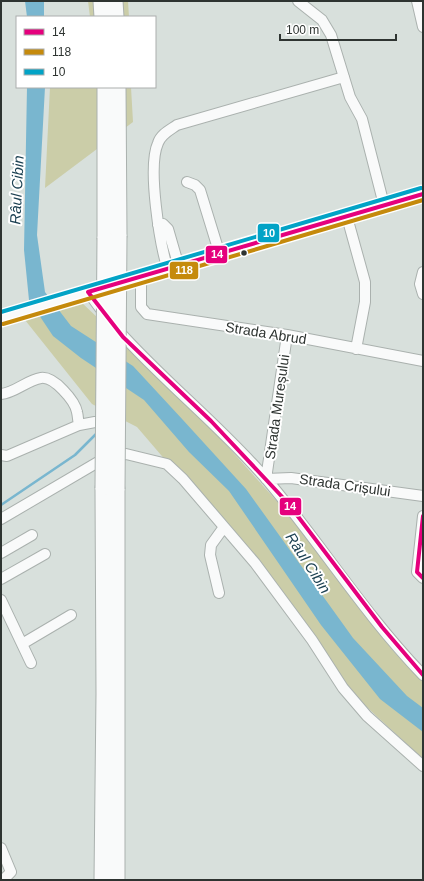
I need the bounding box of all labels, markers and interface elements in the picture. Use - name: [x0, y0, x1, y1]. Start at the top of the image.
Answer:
- legend: [16, 16, 156, 88]
- scale bar: [280, 16, 396, 42]
- text: 100 m: [286, 23, 319, 37]
- text: 14: [52, 25, 66, 39]
- text: 118: [52, 45, 71, 59]
- text: 10: [52, 65, 66, 79]
- water label: Râul Cibin: [6, 155, 27, 225]
- line badge: 10: [257, 223, 280, 243]
- text: 10: [263, 227, 275, 239]
- line badge: 14: [205, 245, 228, 264]
- text: 14: [211, 248, 224, 260]
- unlabelled marker: [239, 248, 249, 258]
- line badge: 118: [169, 261, 199, 280]
- text: 118: [175, 264, 193, 276]
- street label: Strada Abrud: [224, 319, 308, 347]
- street label: Strada Mureșului: [262, 353, 292, 461]
- street label: Strada Crișului: [298, 471, 392, 499]
- line badge: 14: [279, 497, 302, 516]
- text: 14: [284, 500, 297, 512]
- water label: Râul Cibin: [282, 529, 334, 596]

